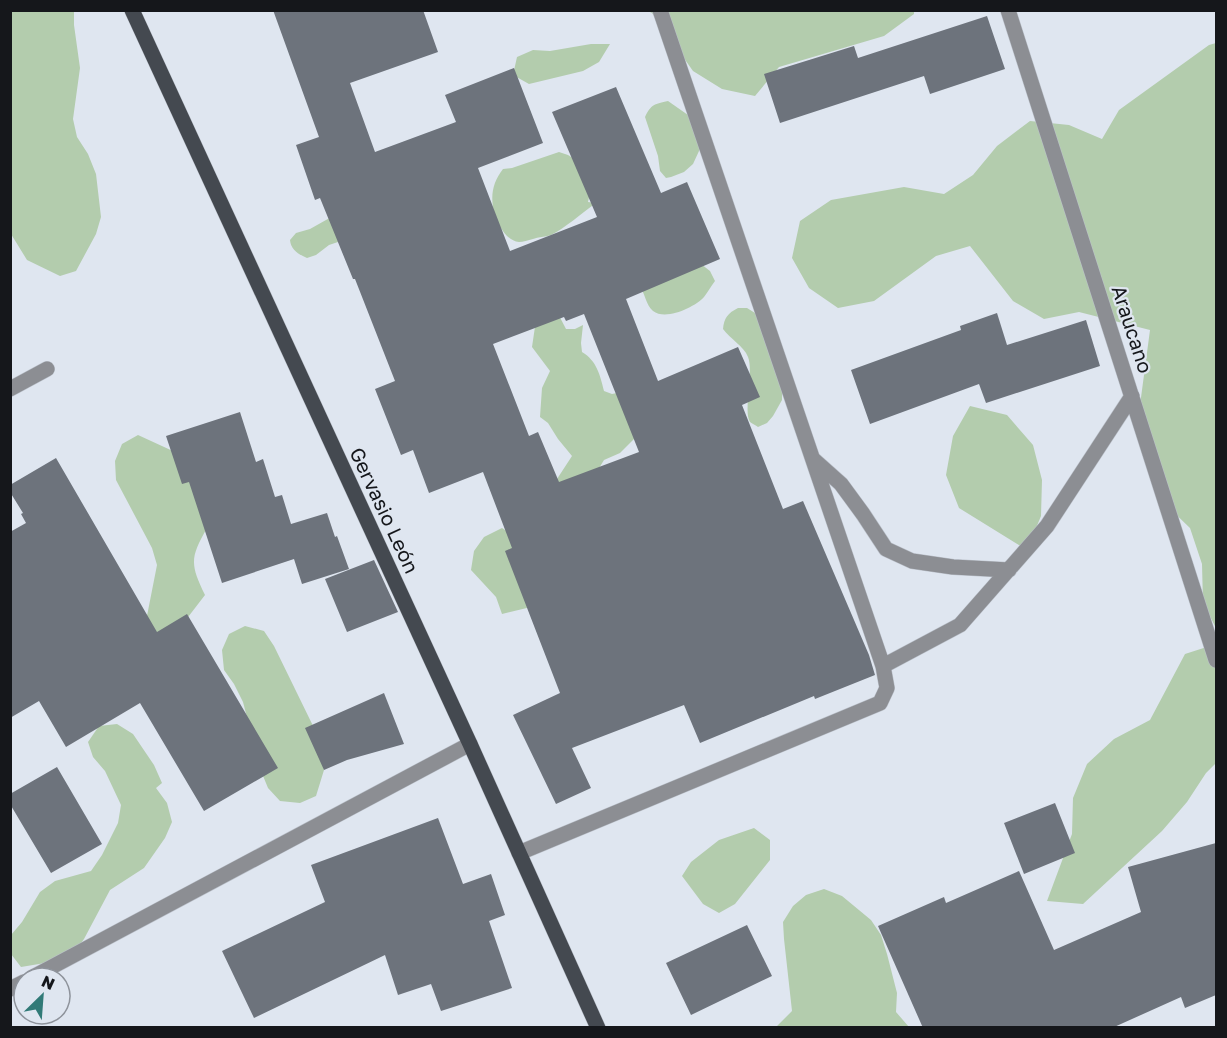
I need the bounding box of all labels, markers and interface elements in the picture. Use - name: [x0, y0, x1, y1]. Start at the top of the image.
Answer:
- street label: Araucano: [1108, 282, 1158, 376]
- street label: Gervasio León: [345, 443, 425, 577]
- north arrow: [12, 966, 72, 1026]
- text: N: [39, 971, 58, 994]

